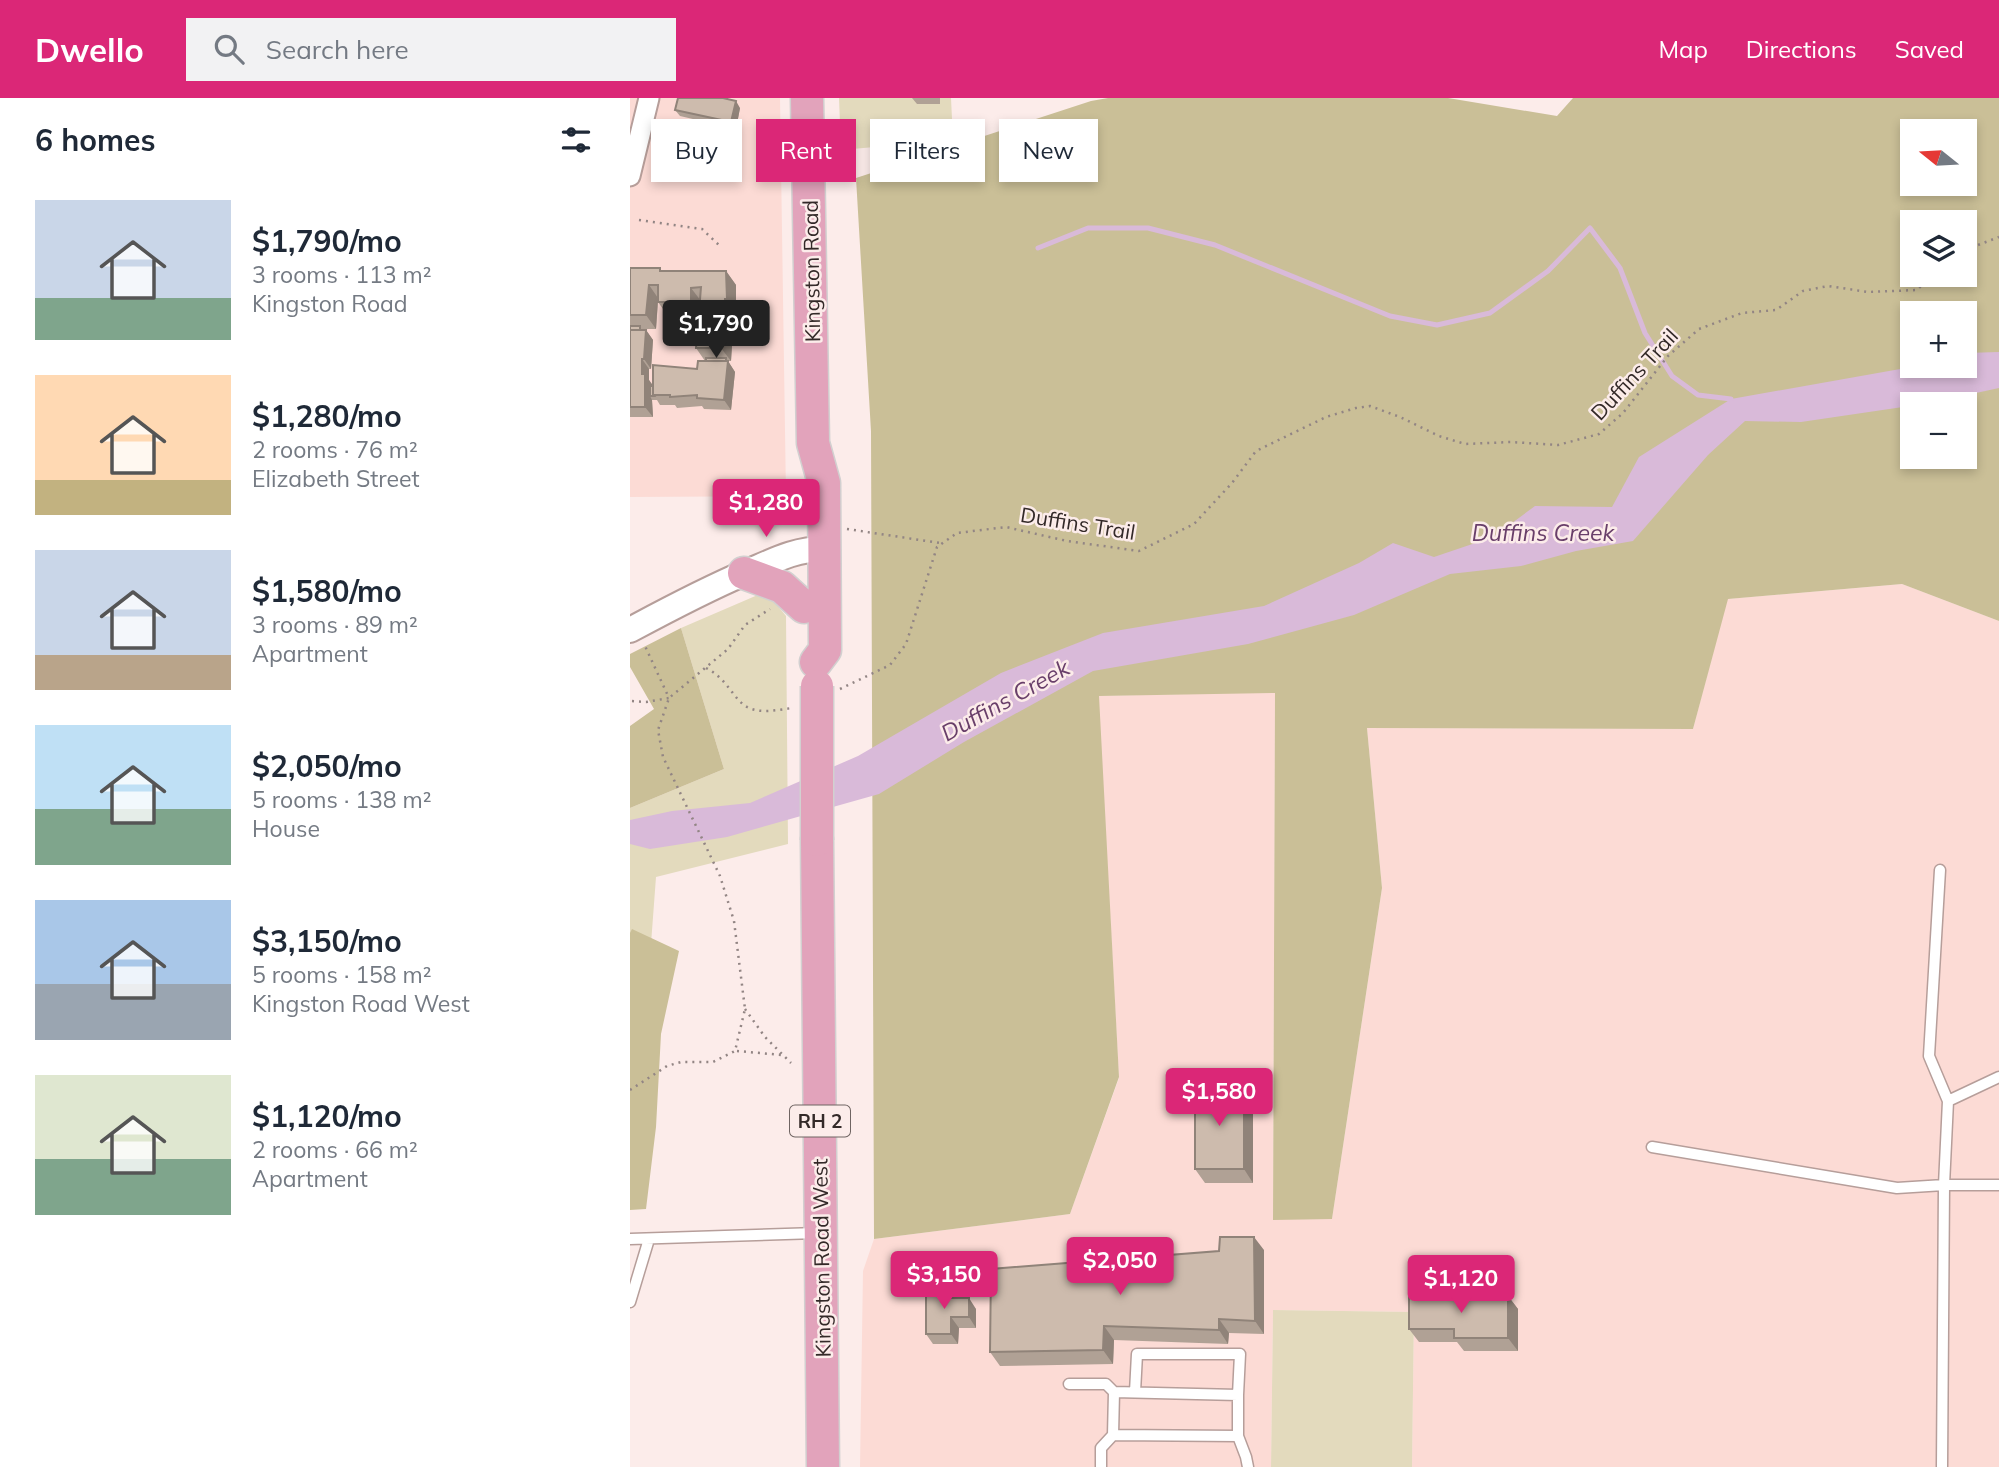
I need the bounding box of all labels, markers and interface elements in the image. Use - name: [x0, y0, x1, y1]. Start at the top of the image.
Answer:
- search box: [186, 18, 676, 81]
- text: Dwello: [35, 29, 144, 70]
- icon: search: [210, 30, 248, 68]
- text: Search here: [266, 33, 409, 66]
- text: Map: [1658, 34, 1708, 64]
- text: Directions: [1746, 34, 1857, 64]
- text: Saved: [1895, 34, 1964, 64]
- chip: Buy: [651, 119, 742, 182]
- chip: Rent: [756, 119, 856, 182]
- chip: Filters: [870, 119, 985, 182]
- chip: New: [999, 119, 1098, 182]
- north arrow: [1900, 119, 1978, 196]
- map controls: [1900, 119, 1977, 469]
- text: 6 homes: [35, 121, 156, 159]
- icon: filters: [557, 121, 595, 159]
- street label: Kingston Road: [797, 200, 825, 342]
- button: layers: [1900, 210, 1977, 287]
- text: $1,790/mo: [252, 222, 402, 260]
- icon: home: [91, 228, 175, 312]
- text: 3 rooms · 113 m²: [252, 260, 432, 289]
- text: Kingston Road: [252, 289, 408, 318]
- pin: $1,790: [659, 300, 773, 360]
- button: +: [1900, 301, 1977, 378]
- text: $1,790: [679, 308, 753, 337]
- street label: Duffins Trail: [1585, 323, 1683, 425]
- button: −: [1900, 392, 1977, 469]
- text: $1,280/mo: [252, 397, 402, 435]
- icon: home: [91, 403, 175, 487]
- text: 2 rooms · 76 m²: [252, 435, 418, 464]
- text: Elizabeth Street: [252, 464, 420, 493]
- pin: $1,280: [709, 480, 823, 539]
- text: $1,280: [729, 487, 803, 516]
- street label: Duffins Trail: [1019, 501, 1137, 545]
- water label: Duffins Creek: [1472, 518, 1616, 547]
- text: $1,580/mo: [252, 572, 402, 610]
- icon: home: [91, 578, 175, 662]
- text: 3 rooms · 89 m²: [252, 610, 418, 639]
- text: Apartment: [252, 639, 368, 668]
- water label: Duffins Creek: [936, 652, 1075, 747]
- text: $2,050/mo: [252, 747, 402, 785]
- icon: home: [91, 753, 175, 837]
- text: 5 rooms · 138 m²: [252, 785, 432, 814]
- text: House: [252, 814, 320, 843]
- text: $3,150/mo: [252, 922, 402, 960]
- icon: home: [91, 928, 175, 1012]
- text: 5 rooms · 158 m²: [252, 960, 432, 989]
- text: Kingston Road West: [252, 989, 470, 1018]
- pin: $1,580: [1162, 1068, 1276, 1128]
- text: $1,580: [1182, 1076, 1256, 1105]
- text: $1,120/mo: [252, 1097, 402, 1135]
- icon: home: [91, 1103, 175, 1187]
- road number: RH 2: [790, 1105, 850, 1136]
- text: 2 rooms · 66 m²: [252, 1135, 418, 1164]
- street label: Kingston Road West: [806, 1158, 836, 1358]
- text: Apartment: [252, 1164, 368, 1193]
- pin: $2,050: [1063, 1238, 1177, 1297]
- text: $2,050: [1083, 1245, 1157, 1274]
- pin: $3,150: [887, 1252, 1001, 1311]
- pin: $1,120: [1404, 1256, 1518, 1315]
- text: $3,150: [907, 1259, 981, 1288]
- text: $1,120: [1424, 1263, 1498, 1292]

